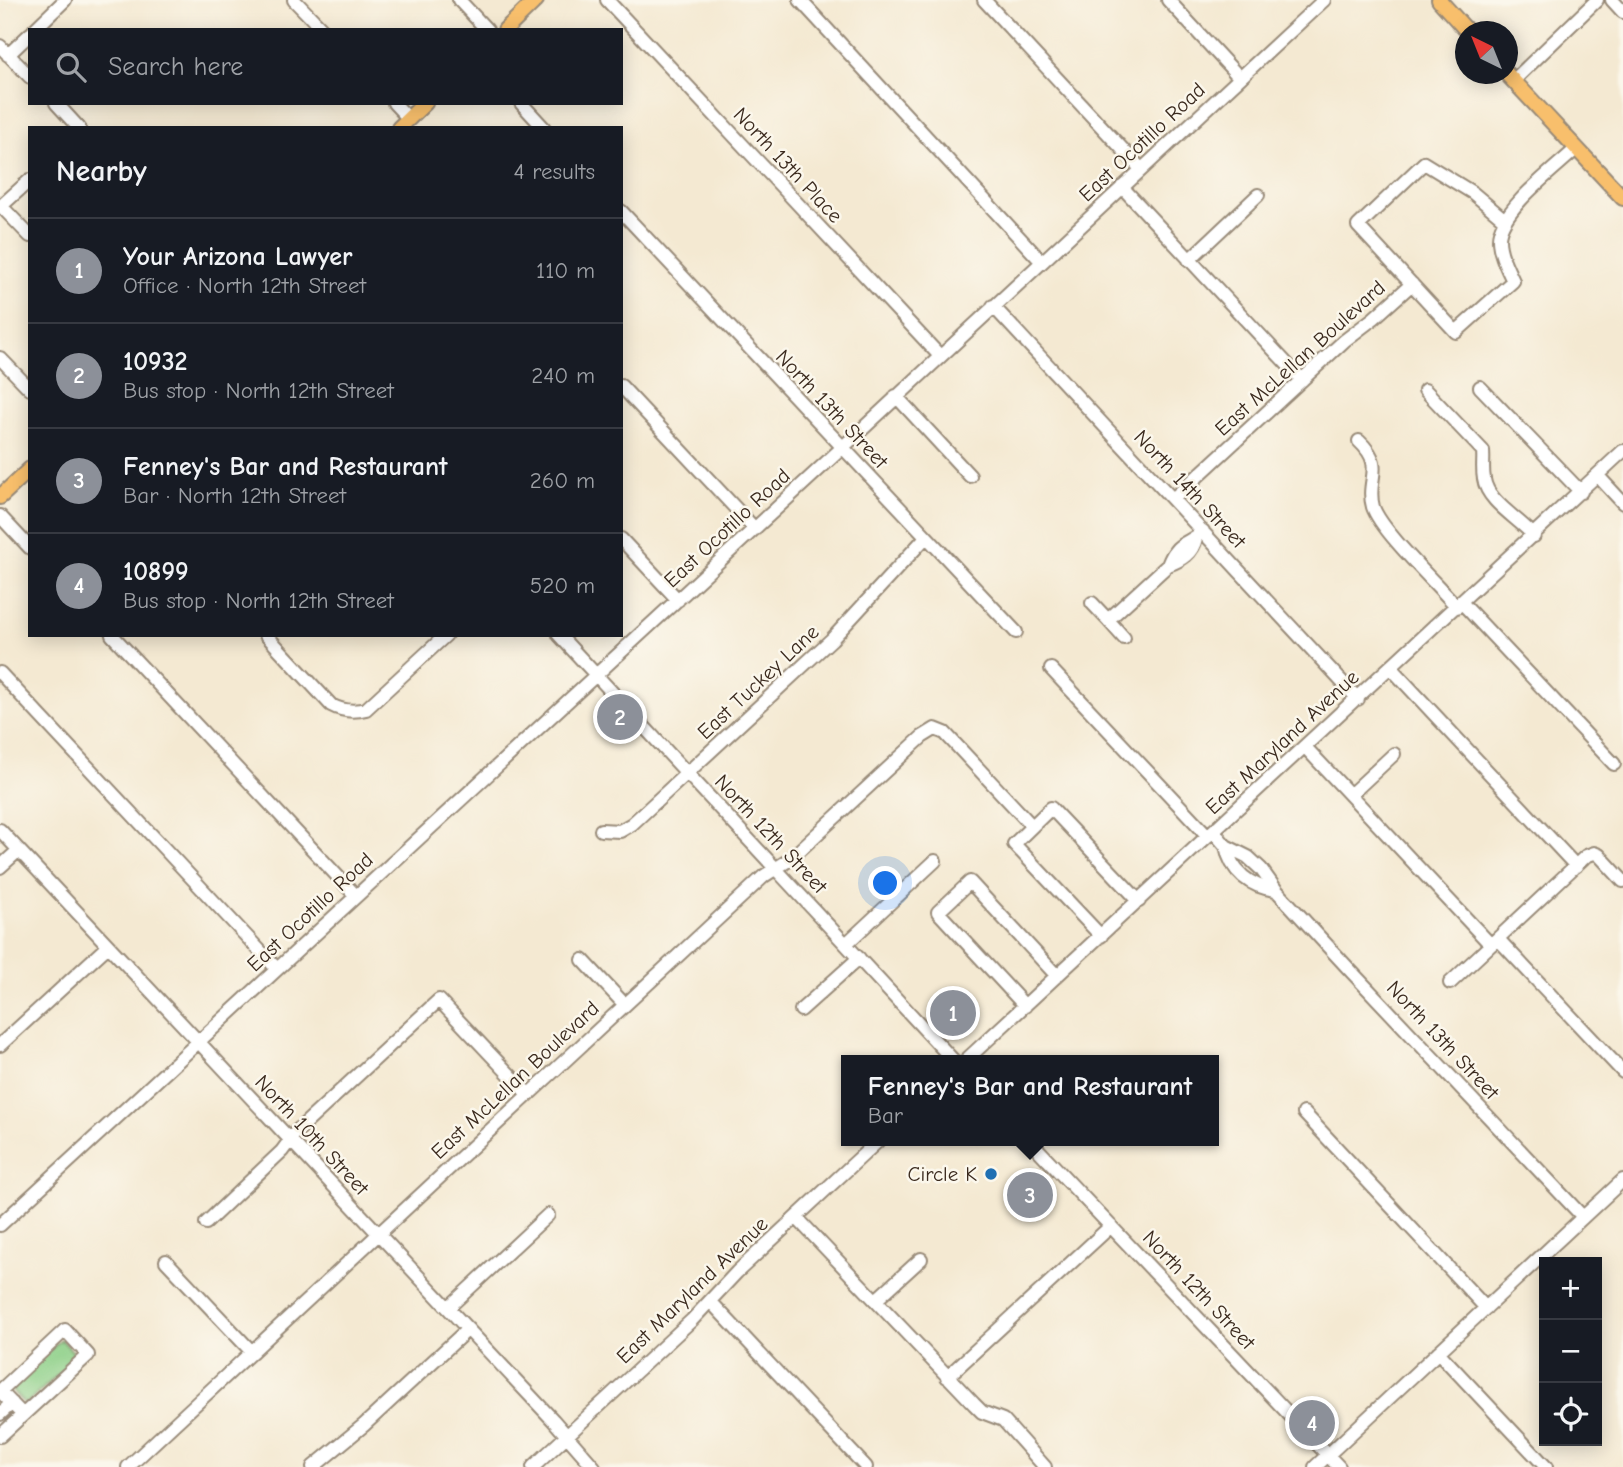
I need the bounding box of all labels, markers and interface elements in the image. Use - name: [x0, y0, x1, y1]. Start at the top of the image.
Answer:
- north arrow: [1455, 21, 1518, 84]
- search box: [28, 28, 623, 105]
- icon: search: [52, 48, 90, 86]
- text: Search here: [108, 52, 243, 82]
- street label: East Ocotillo Road: [1074, 78, 1210, 206]
- street label: North 13th Place: [729, 102, 847, 228]
- text: Nearby: [56, 154, 147, 189]
- text: 4 results: [513, 158, 595, 185]
- text: Your Arizona Lawyer: [123, 242, 352, 272]
- text: 1: [74, 257, 84, 284]
- text: 110 m: [536, 257, 595, 284]
- text: Office · North 12th Street: [123, 272, 366, 299]
- street label: East McLellan Boulevard: [1210, 275, 1390, 441]
- street label: North 13th Street: [771, 345, 894, 474]
- text: 10932: [123, 347, 187, 377]
- text: 2: [73, 362, 85, 389]
- text: 240 m: [531, 362, 595, 389]
- text: Bus stop · North 12th Street: [123, 377, 394, 404]
- street label: North 14th Street: [1129, 425, 1252, 554]
- text: Fenney's Bar and Restaurant: [123, 452, 448, 482]
- street label: East Ocotillo Road: [659, 464, 795, 592]
- text: 3: [73, 467, 85, 494]
- text: 260 m: [530, 467, 595, 494]
- text: Bar · North 12th Street: [123, 482, 346, 509]
- text: 10899: [123, 557, 189, 587]
- text: 4: [74, 572, 84, 599]
- text: 520 m: [530, 572, 595, 599]
- text: Bus stop · North 12th Street: [123, 587, 394, 614]
- street label: East Tuckey Lane: [692, 620, 824, 744]
- street label: East Maryland Avenue: [1200, 665, 1364, 819]
- pin: 2: [597, 691, 643, 743]
- street label: North 12th Street: [710, 770, 833, 899]
- street label: East Ocotillo Road: [242, 848, 378, 976]
- your location: [868, 866, 902, 900]
- street label: North 13th Street: [1382, 976, 1505, 1105]
- pin: 1: [930, 987, 976, 1039]
- street label: East McLellan Boulevard: [426, 996, 604, 1164]
- popup: [841, 1055, 1219, 1146]
- street label: North 10th Street: [250, 1070, 374, 1201]
- text: Fenney's Bar and Restaurant: [868, 1072, 1192, 1102]
- text: Bar: [868, 1102, 903, 1129]
- place label: Circle K: [908, 1162, 977, 1186]
- marker: Circle K: [983, 1166, 999, 1182]
- pin: 3: [1007, 1169, 1053, 1221]
- street label: East Maryland Avenue: [612, 1212, 772, 1368]
- street label: North 12th Street: [1138, 1226, 1261, 1355]
- map controls: [1539, 1257, 1602, 1446]
- button: +: [1539, 1257, 1602, 1320]
- button: −: [1539, 1320, 1602, 1383]
- button: locate: [1539, 1383, 1602, 1446]
- pin: 4: [1289, 1397, 1335, 1449]

